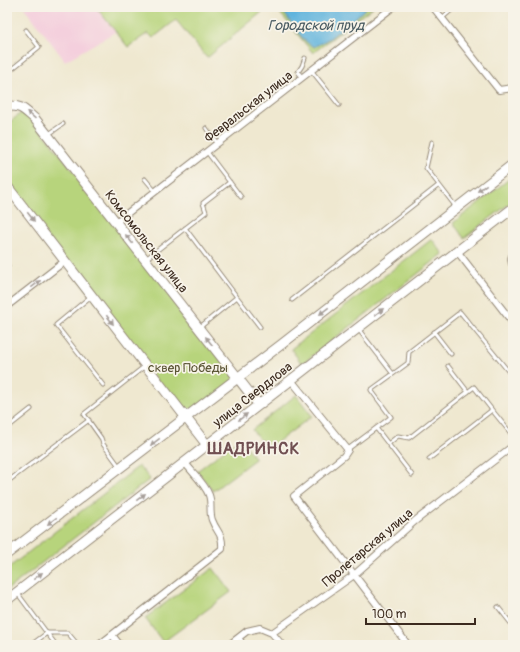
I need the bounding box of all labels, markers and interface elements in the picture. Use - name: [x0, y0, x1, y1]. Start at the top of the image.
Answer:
- water label: Городской пруд: [268, 17, 366, 34]
- street label: Февральская улица: [201, 67, 296, 146]
- one-way arrow: [25, 111, 36, 120]
- one-way arrow: [477, 184, 488, 193]
- street label: Комсомольская улица: [101, 187, 191, 296]
- one-way arrow: [27, 212, 35, 223]
- one-way arrow: [125, 233, 133, 244]
- one-way arrow: [30, 279, 41, 288]
- one-way arrow: [319, 307, 330, 316]
- one-way arrow: [374, 307, 385, 316]
- one-way arrow: [106, 315, 114, 326]
- one-way arrow: [205, 336, 214, 347]
- street label: улица Свердлова: [209, 359, 295, 431]
- park label: сквер Победы: [148, 360, 228, 376]
- one-way arrow: [238, 413, 249, 421]
- one-way arrow: [150, 438, 160, 446]
- district label: ШАДРИНСК: [207, 438, 300, 459]
- one-way arrow: [135, 493, 146, 501]
- street label: Пролетарская улица: [319, 505, 416, 590]
- one-way arrow: [46, 516, 57, 525]
- one-way arrow: [32, 572, 43, 581]
- scale bar: [366, 600, 475, 626]
- text: 100 m: [372, 607, 407, 622]

